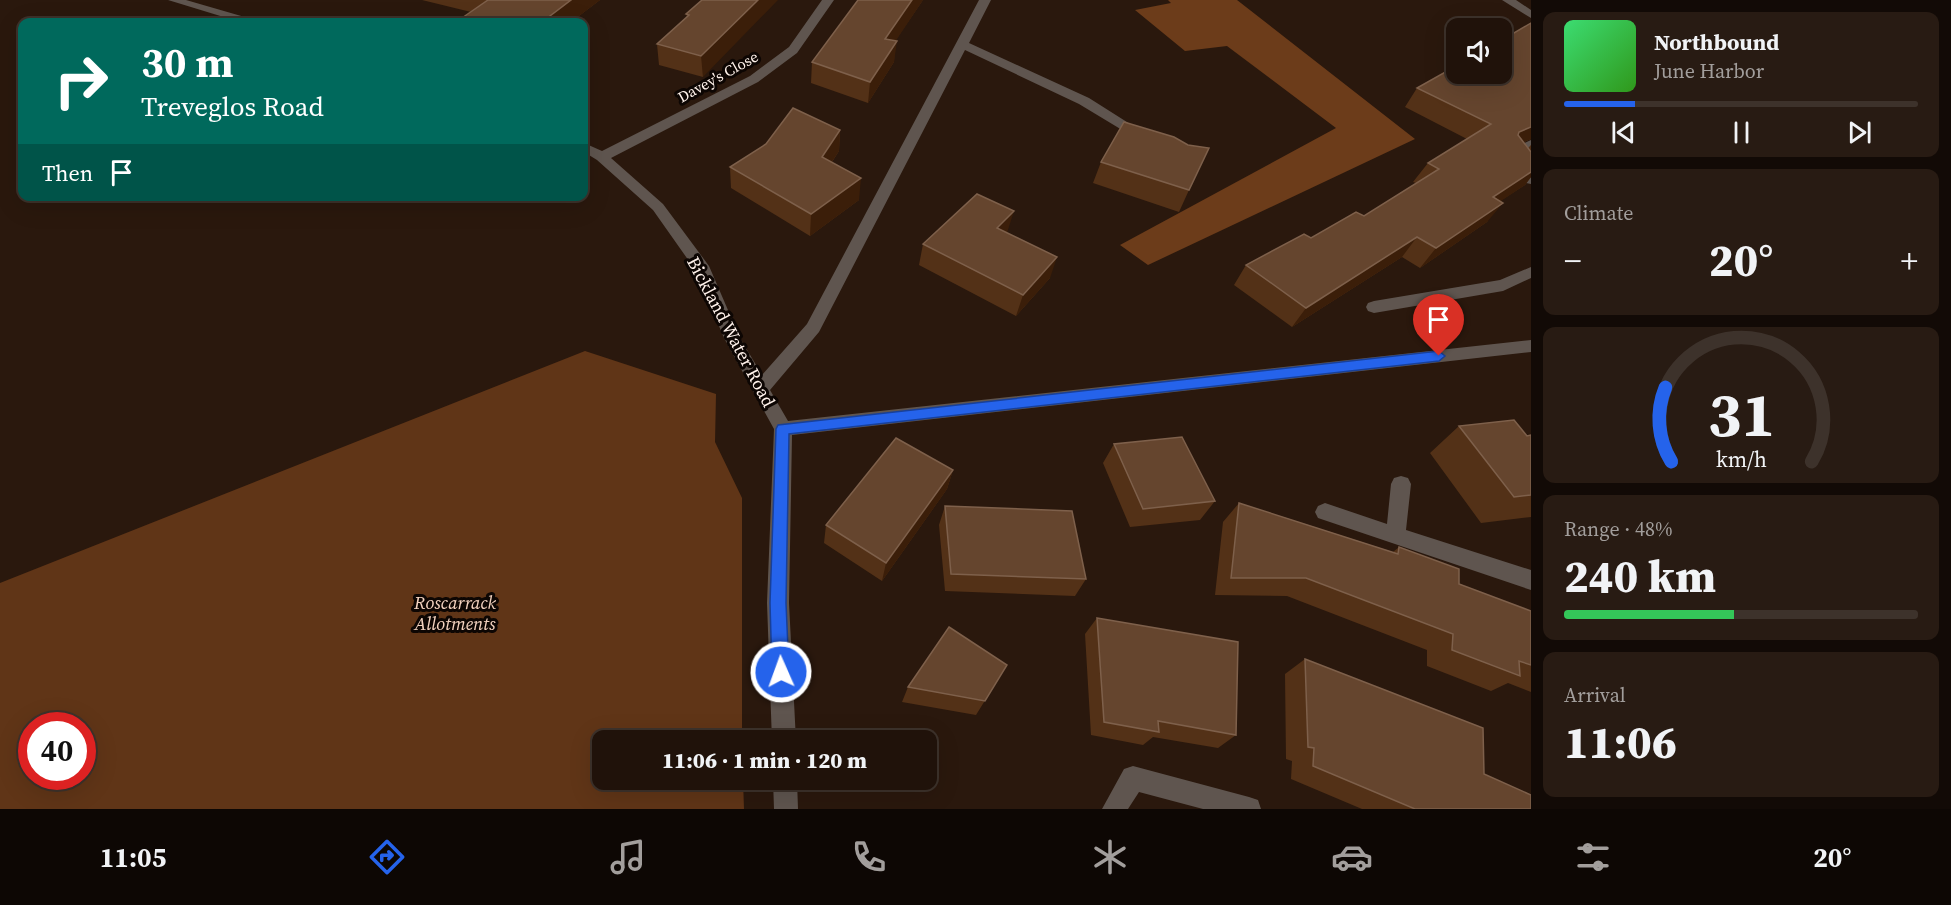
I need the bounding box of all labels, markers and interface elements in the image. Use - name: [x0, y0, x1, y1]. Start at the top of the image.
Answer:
- map controls: [1446, 18, 1512, 84]
- button: sound: [1446, 18, 1512, 84]
- text: Northbound: [1654, 27, 1779, 57]
- text: 30 m: [141, 33, 234, 91]
- icon: right: [42, 42, 120, 120]
- street label: Davey's Close: [674, 46, 762, 107]
- text: June Harbor: [1654, 57, 1764, 85]
- text: Treveglos Road: [141, 88, 324, 125]
- icon: previous: [1607, 116, 1640, 149]
- icon: pause: [1725, 116, 1758, 149]
- icon: next: [1843, 116, 1876, 149]
- icon: arrive: [105, 156, 138, 189]
- text: Then: [42, 158, 93, 188]
- text: Climate: [1564, 199, 1633, 227]
- text: 20°: [1709, 229, 1773, 291]
- text: −: [1564, 238, 1582, 283]
- text: +: [1900, 238, 1918, 283]
- street label: Bickland Water Road: [681, 252, 782, 411]
- pin: [1413, 294, 1464, 356]
- icon: arrive: [1422, 303, 1455, 336]
- text: 31: [1707, 371, 1775, 457]
- text: km/h: [1715, 445, 1767, 474]
- text: Range · 48%: [1564, 515, 1673, 543]
- text: 240 km: [1564, 545, 1716, 607]
- park label: Roscarrack Allotments: [413, 590, 496, 636]
- position arrow: [749, 640, 813, 704]
- text: Arrival: [1564, 681, 1626, 709]
- text: 11:06: [1564, 711, 1677, 773]
- speed limit sign: 40: [18, 712, 96, 790]
- text: 11:06 · 1 min · 120 m: [662, 745, 867, 775]
- icon: directions: [366, 836, 408, 878]
- icon: music: [607, 836, 649, 878]
- icon: phone: [848, 836, 890, 878]
- icon: climate: [1089, 836, 1131, 878]
- icon: car: [1331, 836, 1373, 878]
- icon: filters: [1572, 836, 1614, 878]
- text: 11:05: [100, 839, 166, 876]
- text: 20°: [1813, 839, 1851, 876]

